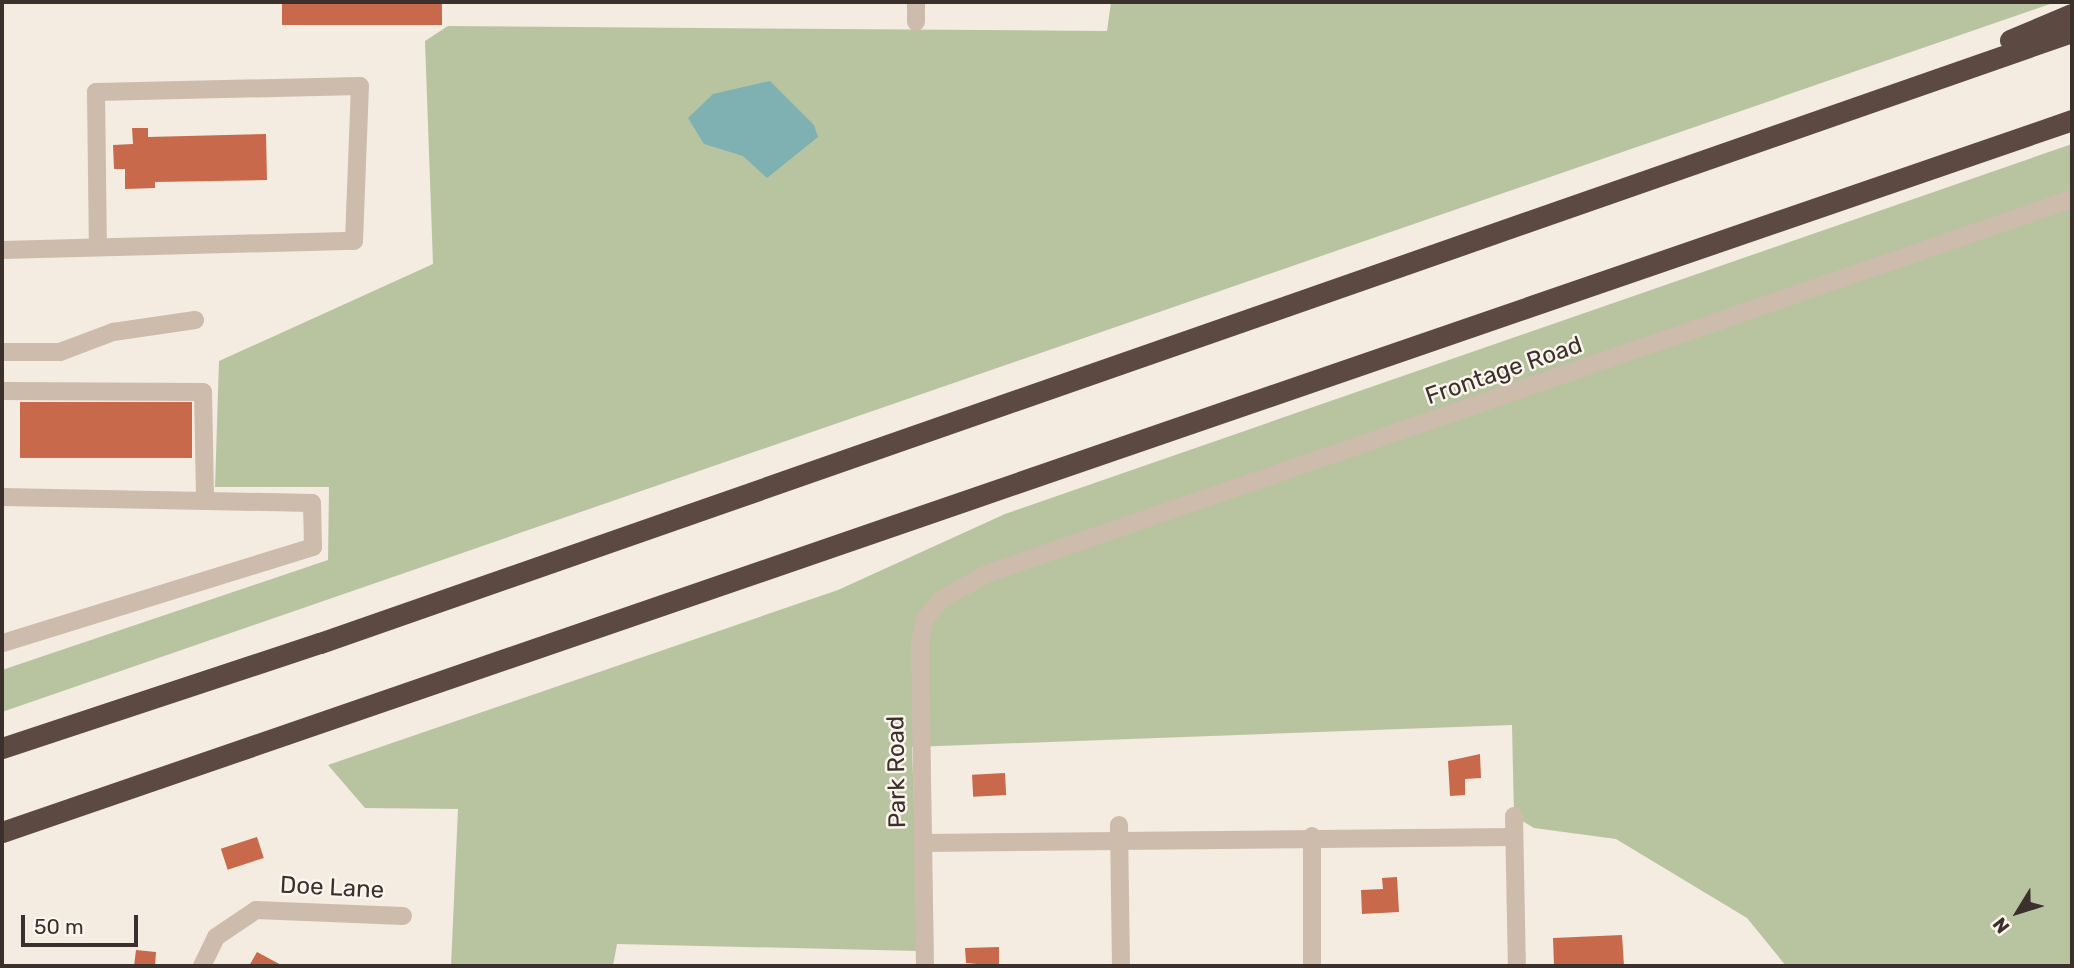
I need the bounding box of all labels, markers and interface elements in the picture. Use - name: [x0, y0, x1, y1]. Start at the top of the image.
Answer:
- street label: Frontage Road: [1422, 331, 1586, 411]
- street label: Park Road: [882, 715, 912, 829]
- street label: Doe Lane: [279, 871, 385, 905]
- north arrow: [1983, 877, 2053, 947]
- scale bar: [24, 902, 142, 946]
- text: N: [1988, 913, 2014, 938]
- text: 50 m: [34, 914, 84, 939]

